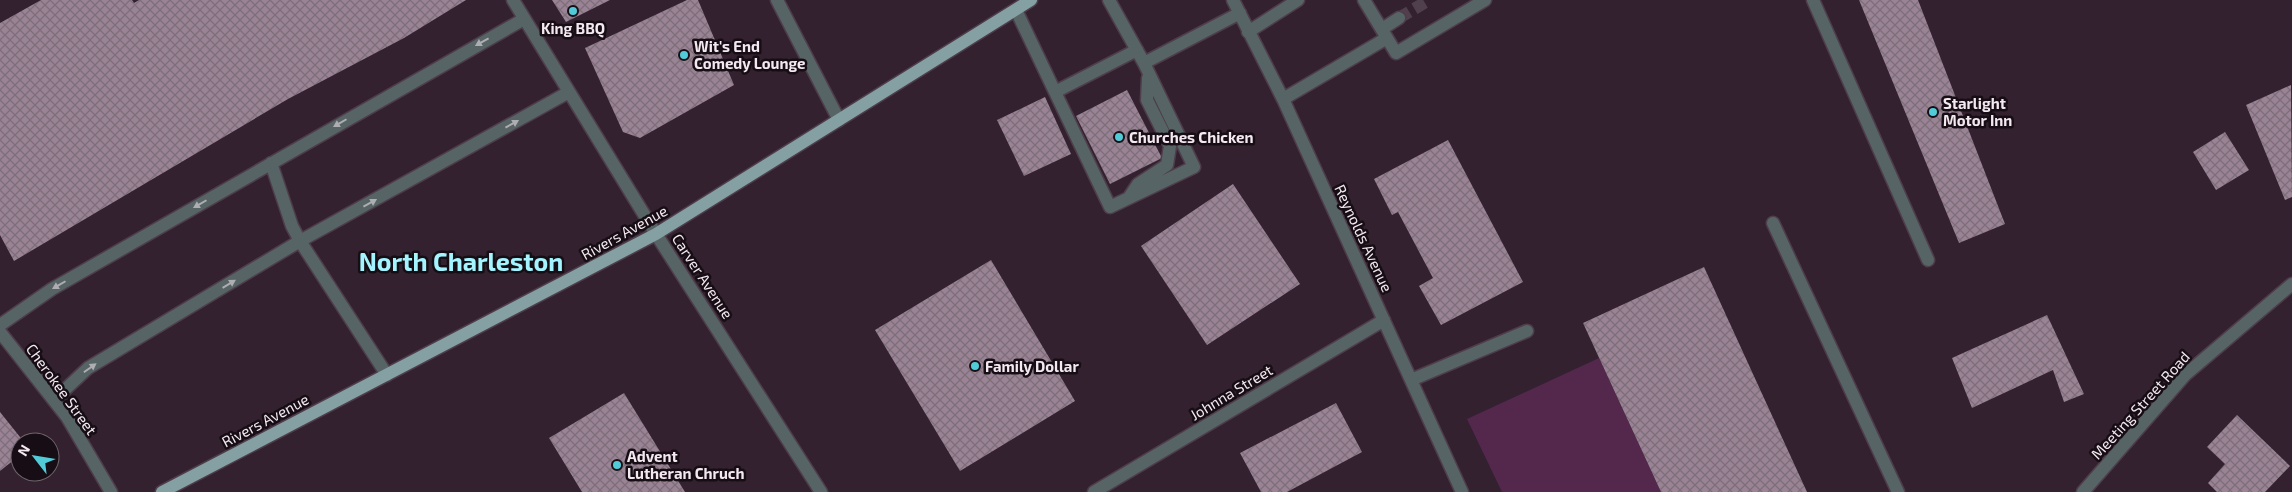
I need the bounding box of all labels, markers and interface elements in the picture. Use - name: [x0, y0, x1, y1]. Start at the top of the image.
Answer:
- marker: King BBQ: [567, 5, 579, 17]
- place label: King BBQ: [541, 19, 605, 38]
- place label: Wit's End Comedy Lounge: [694, 37, 806, 73]
- one-way arrow: [475, 38, 488, 47]
- marker: Wit's End Comedy Lounge: [678, 49, 690, 61]
- place label: Starlight Motor Inn: [1943, 94, 2012, 129]
- marker: Starlight Motor Inn: [1927, 106, 1939, 118]
- one-way arrow: [334, 118, 347, 127]
- one-way arrow: [505, 120, 519, 128]
- place label: Churches Chicken: [1129, 128, 1254, 146]
- marker: Churches Chicken: [1113, 131, 1125, 143]
- street label: Reynolds Avenue: [1331, 181, 1397, 295]
- one-way arrow: [363, 198, 377, 207]
- one-way arrow: [192, 200, 207, 208]
- street label: Rivers Avenue: [578, 201, 670, 263]
- street label: Carver Avenue: [669, 230, 737, 322]
- district label: North Charleston: [359, 246, 563, 276]
- one-way arrow: [223, 279, 236, 288]
- one-way arrow: [52, 281, 65, 290]
- street label: Cherokee Street: [23, 340, 101, 438]
- street label: Meeting Street Road: [2087, 347, 2193, 463]
- place label: Family Dollar: [985, 357, 1079, 376]
- marker: Family Dollar: [969, 360, 981, 372]
- street label: Johnna Street: [1186, 360, 1276, 424]
- one-way arrow: [83, 363, 97, 373]
- street label: Rivers Avenue: [218, 390, 312, 450]
- north arrow: [10, 432, 60, 482]
- text: N: [14, 441, 33, 459]
- place label: Advent Lutheran Chruch: [627, 447, 745, 482]
- marker: Advent Lutheran Chruch: [611, 459, 623, 471]

